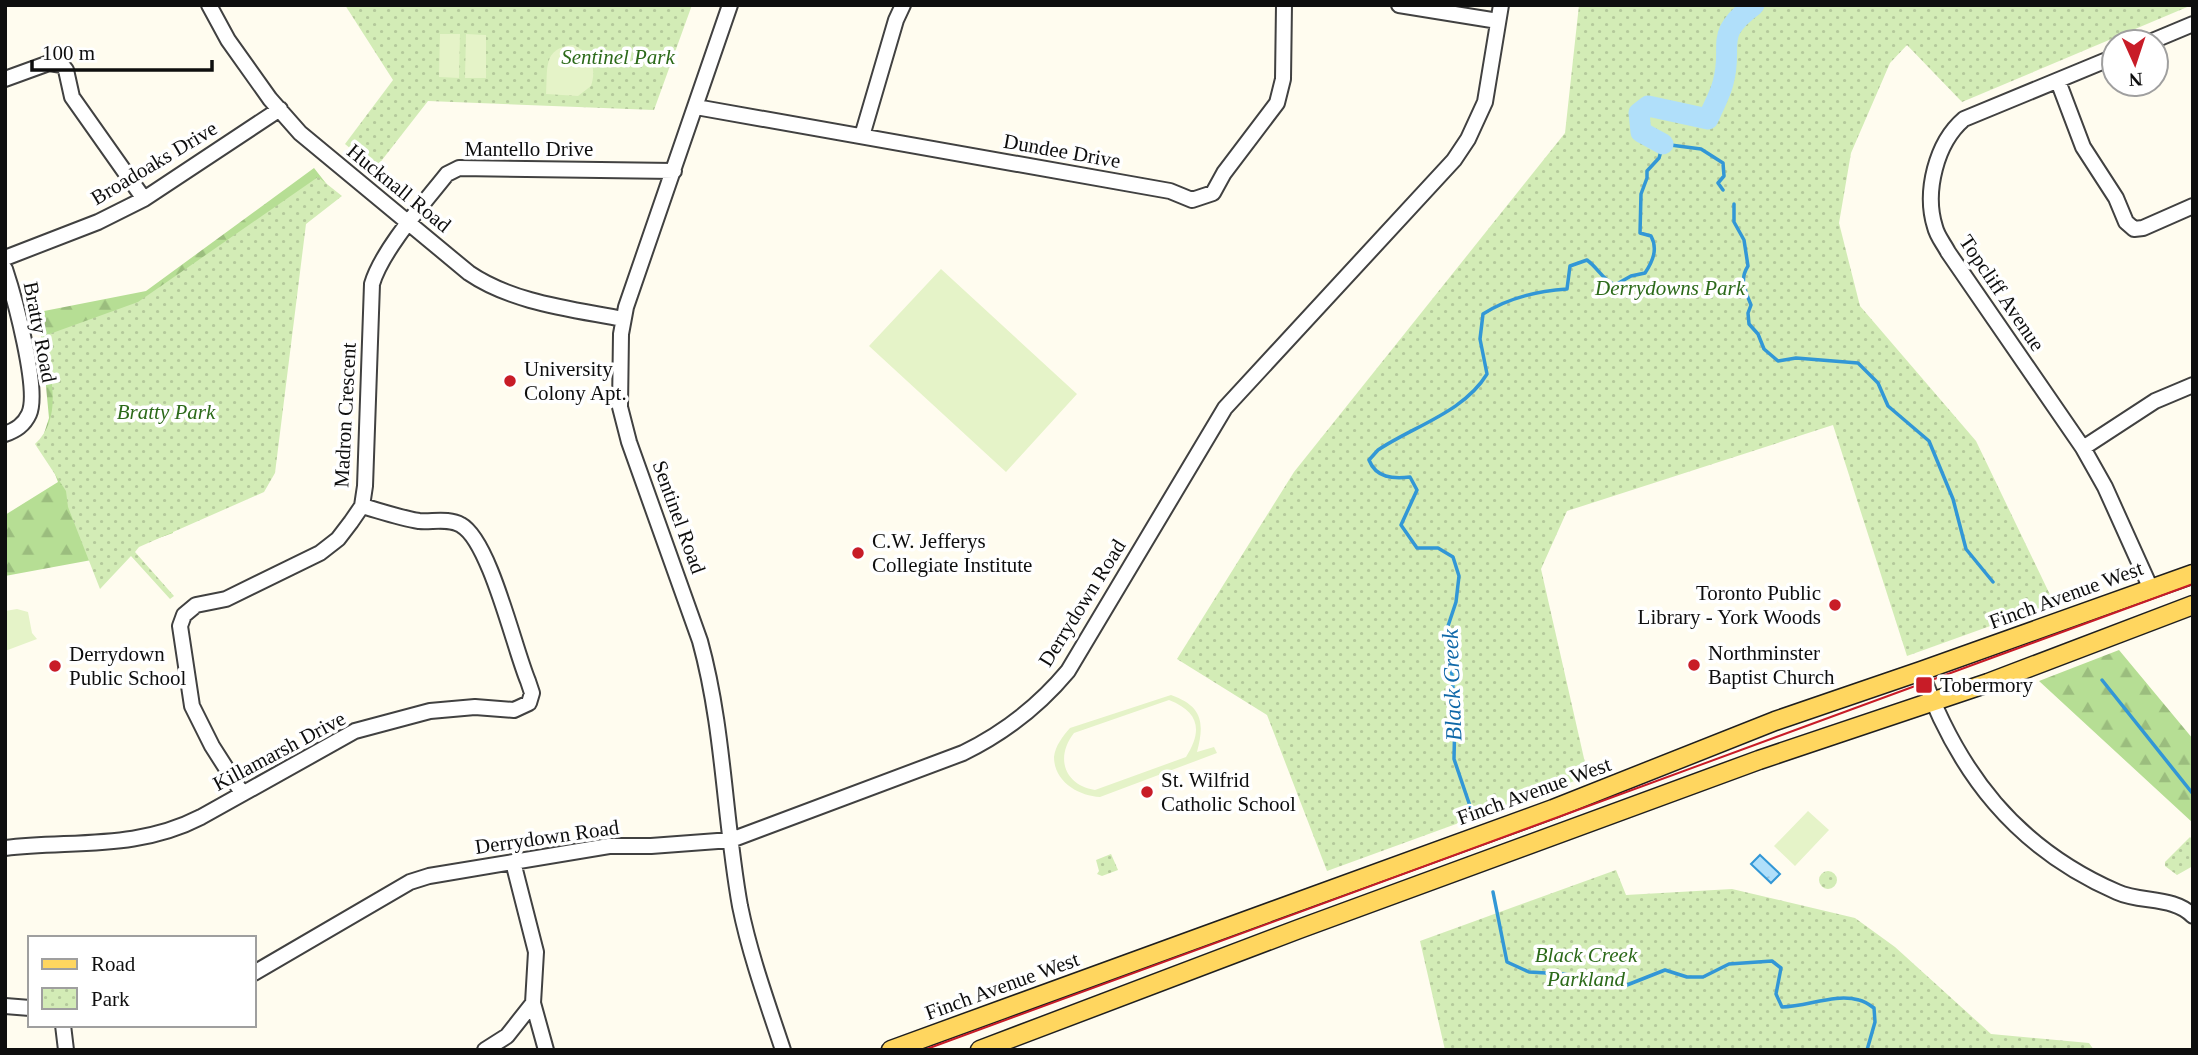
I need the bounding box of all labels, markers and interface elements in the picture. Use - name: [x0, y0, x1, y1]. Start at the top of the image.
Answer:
- scale bar: [32, 28, 212, 72]
- north arrow: [2100, 28, 2170, 98]
- text: 100 m: [42, 41, 95, 65]
- park label: Sentinel Park: [561, 45, 676, 69]
- text: N: [2128, 69, 2143, 90]
- street label: Broadoaks Drive: [87, 116, 221, 210]
- street label: Dundee Drive: [1002, 129, 1122, 173]
- street label: Mantello Drive: [465, 137, 593, 161]
- street label: Hucknall Road: [342, 139, 456, 237]
- street label: Topcliff Avenue: [1954, 230, 2050, 356]
- park label: Derrydowns Park: [1594, 276, 1746, 300]
- street label: Bratty Road: [18, 280, 62, 385]
- street label: Madron Crescent: [329, 342, 361, 488]
- place label: University Colony Apt.: [524, 357, 627, 405]
- marker: University Colony Apt.: [502, 373, 518, 389]
- park label: Bratty Park: [117, 400, 216, 424]
- street label: Sentinel Road: [647, 457, 711, 577]
- place label: C.W. Jefferys Collegiate Institute: [872, 529, 1032, 577]
- street label: Derrydown Road: [1033, 535, 1131, 671]
- marker: C.W. Jefferys Collegiate Institute: [850, 545, 866, 561]
- street label: Finch Avenue West: [1986, 556, 2146, 634]
- place label: Toronto Public Library - York Woods: [1638, 581, 1821, 629]
- marker: Toronto Public Library - York Woods: [1827, 597, 1843, 613]
- water label: Black Creek: [1438, 628, 1466, 741]
- place label: Northminster Baptist Church: [1708, 641, 1835, 689]
- place label: Derrydown Public School: [69, 642, 186, 690]
- marker: Northminster Baptist Church: [1686, 657, 1702, 673]
- marker: Derrydown Public School: [47, 658, 63, 674]
- place label: Tobermory: [1940, 673, 2034, 697]
- marker: Tobermory: [1914, 675, 1934, 695]
- street label: Killamarsh Drive: [209, 706, 349, 796]
- street label: Finch Avenue West: [1454, 752, 1614, 830]
- place label: St. Wilfrid Catholic School: [1161, 768, 1296, 816]
- marker: St. Wilfrid Catholic School: [1139, 784, 1155, 800]
- street label: Derrydown Road: [473, 815, 621, 859]
- legend: [28, 936, 256, 1027]
- park label: Black Creek Parkland: [1535, 943, 1638, 991]
- street label: Finch Avenue West: [922, 947, 1082, 1025]
- text: Road: [91, 952, 136, 976]
- text: Park: [91, 987, 130, 1011]

